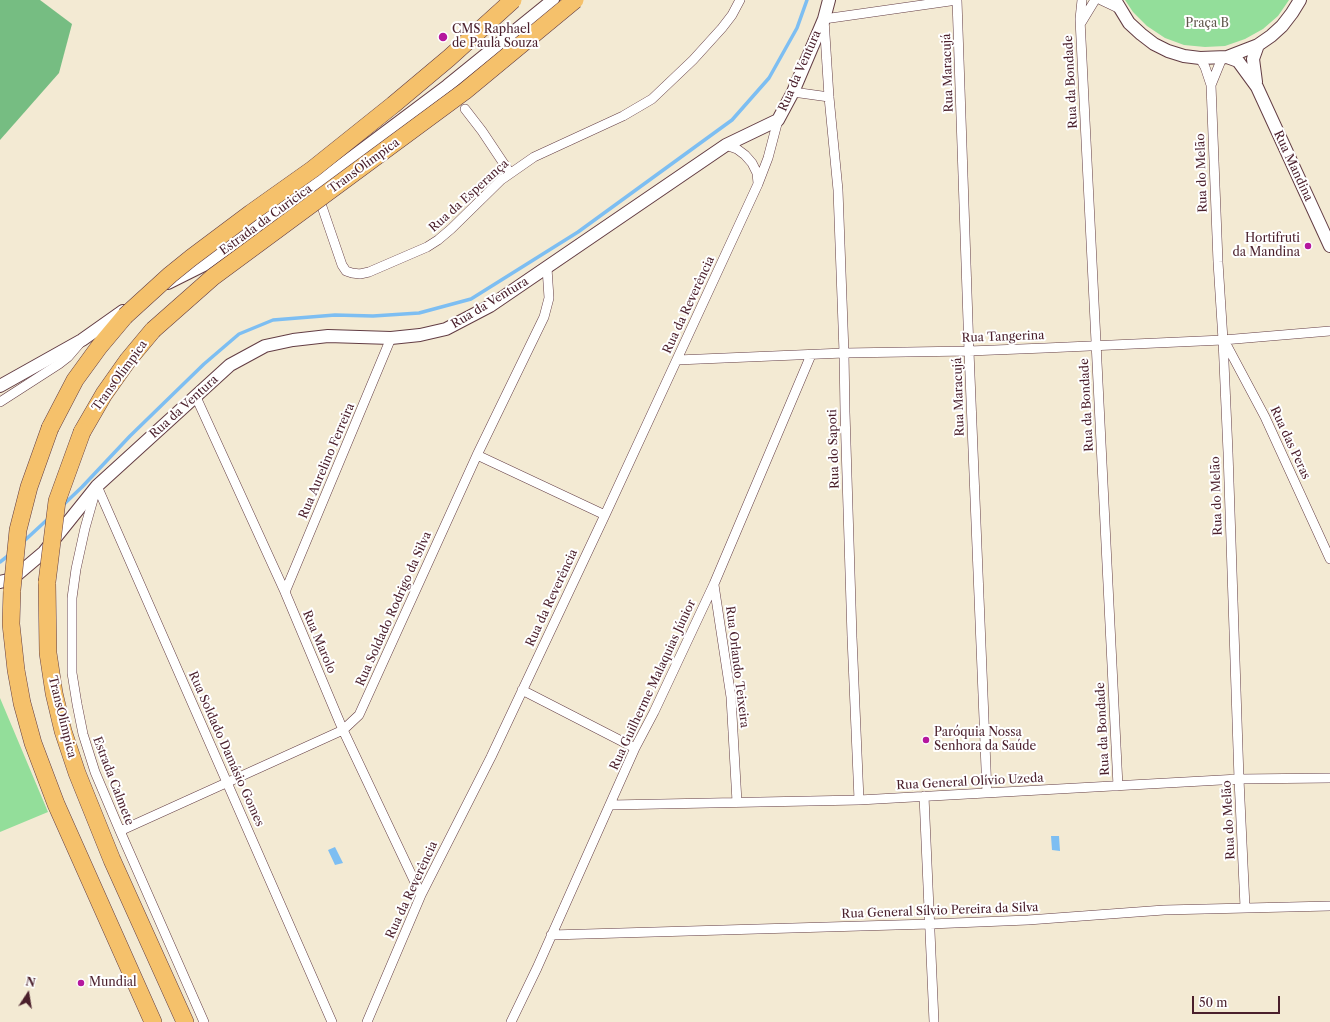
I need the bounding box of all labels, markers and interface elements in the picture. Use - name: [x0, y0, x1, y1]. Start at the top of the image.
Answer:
- park label: Praça B: [1185, 17, 1229, 31]
- place label: CMS Raphael de Paula Souza: [452, 23, 538, 51]
- street label: Rua da Ventura: [776, 28, 824, 114]
- marker: CMS Raphael de Paula Souza: [437, 31, 449, 43]
- street label: Rua Maracujá: [939, 33, 957, 113]
- street label: Rua da Bondade: [1061, 35, 1081, 129]
- street label: Rua Mandina: [1270, 128, 1316, 204]
- street label: Rua do Melão: [1193, 133, 1211, 213]
- street label: TransOlímpica: [326, 135, 402, 197]
- street label: Rua da Esperança: [426, 157, 512, 235]
- street label: Estrada da Curicica: [217, 182, 315, 258]
- place label: Hortifruti da Mandina: [1232, 232, 1300, 260]
- marker: Hortifruti da Mandina: [1303, 241, 1313, 251]
- street label: Rua da Reverência: [660, 254, 718, 356]
- street label: Rua da Ventura: [449, 274, 531, 332]
- street label: Rua Tangerina: [961, 328, 1045, 346]
- street label: TransOlímpica: [89, 338, 151, 414]
- street label: Rua Maracujá: [950, 357, 968, 437]
- street label: Rua da Bondade: [1077, 358, 1097, 452]
- street label: Rua da Ventura: [147, 372, 221, 442]
- street label: Rua Aurelino Ferreira: [296, 401, 358, 521]
- street label: Rua das Peras: [1267, 404, 1313, 482]
- street label: Rua do Sapoti: [825, 409, 843, 489]
- street label: Rua do Melão: [1208, 456, 1226, 536]
- street label: Rua Soldado Rodrigo da Silva: [353, 529, 435, 689]
- street label: Rua da Reverência: [523, 547, 581, 649]
- street label: Rua Guilherme Malaquias Júnior: [607, 597, 699, 773]
- street label: Rua Orlando Teixeira: [722, 605, 752, 729]
- street label: Rua Marolo: [299, 608, 339, 676]
- street label: Rua Soldado Damásio Gomes: [185, 669, 267, 829]
- street label: TransOlímpica: [45, 674, 79, 760]
- street label: Rua da Bondade: [1093, 682, 1113, 776]
- place label: Paróquia Nossa Senhora da Saúde: [934, 726, 1036, 754]
- street label: Estrada Calmete: [89, 735, 137, 827]
- marker: Paróquia Nossa Senhora da Saúde: [921, 735, 931, 745]
- street label: Rua General Olívio Uzeda: [896, 771, 1044, 793]
- street label: Rua do Melão: [1220, 780, 1238, 860]
- street label: Rua da Reverência: [383, 839, 441, 941]
- street label: Rua General Sílvio Pereira da Silva: [841, 900, 1039, 922]
- north arrow: [8, 974, 48, 1014]
- text: N: [24, 974, 37, 990]
- place label: Mundial: [89, 976, 137, 990]
- marker: Mundial: [76, 978, 86, 988]
- scale bar: [1194, 988, 1282, 1014]
- text: 50 m: [1199, 995, 1228, 1010]

